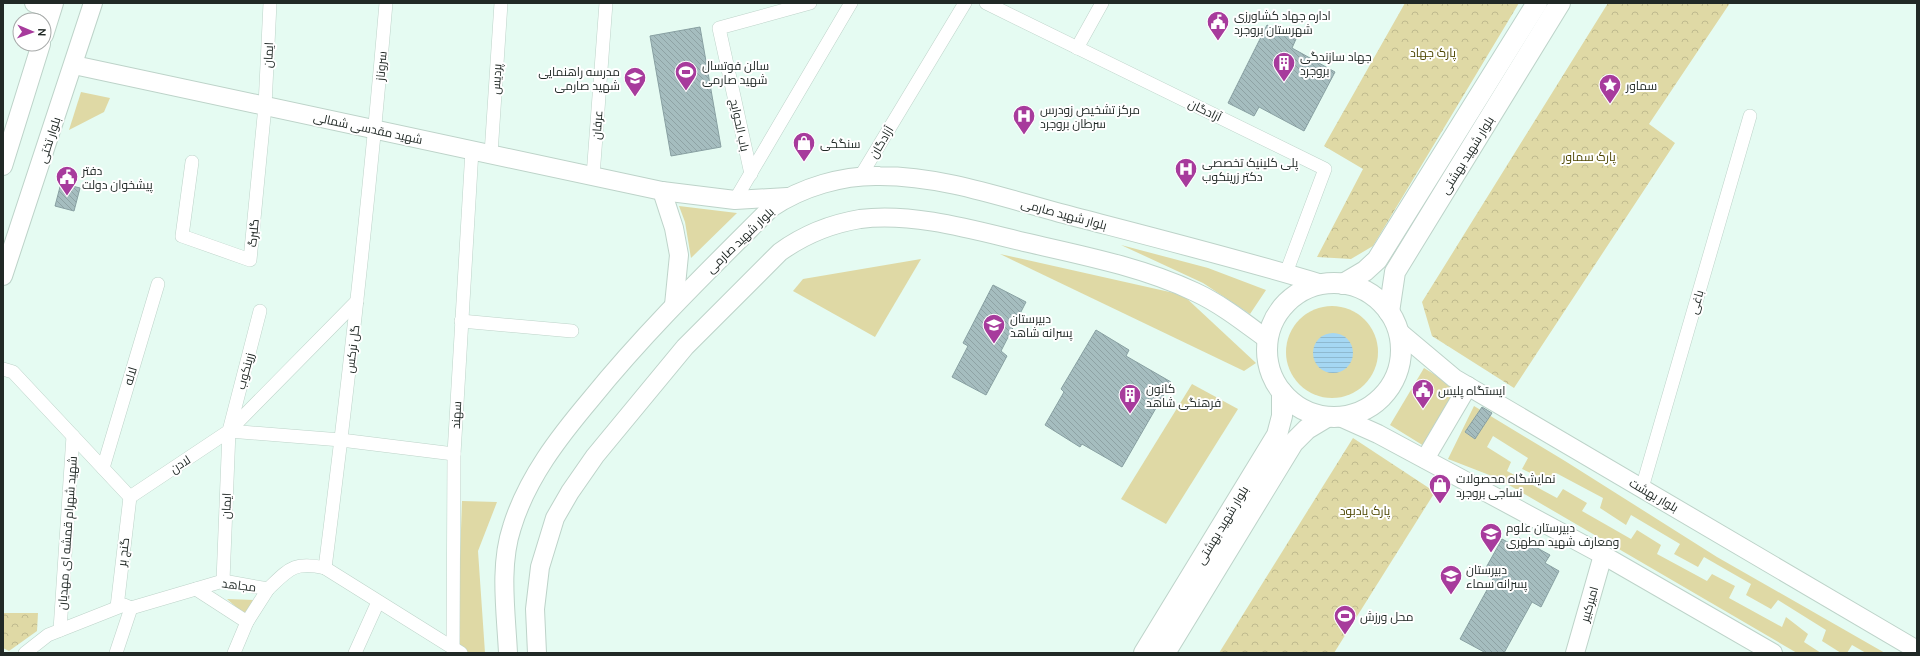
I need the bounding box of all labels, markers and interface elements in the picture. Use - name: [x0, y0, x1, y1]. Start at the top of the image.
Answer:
- public building icon: اداره جهاد کشاورزی شهرستان بروجرد: [1205, 9, 1231, 42]
- place label: اداره جهاد کشاورزی شهرستان بروجرد: [1234, 9, 1331, 37]
- north arrow: [12, 12, 52, 52]
- text: N: [36, 28, 48, 37]
- street label: ایمان: [261, 42, 276, 68]
- park label: پارک جهاد: [1410, 46, 1457, 62]
- building icon: جهاد سازندگی بروجرد: [1271, 50, 1297, 83]
- place label: جهاد سازندگی بروجرد: [1300, 50, 1372, 78]
- street label: سروناز: [373, 51, 390, 82]
- sports icon: سالن فوتسال شهید صارمی: [673, 59, 699, 92]
- place label: سالن فوتسال شهید صارمی: [702, 59, 769, 87]
- street label: پردیس: [488, 62, 507, 95]
- place label: مدرسه راهنمایی شهید صارمی: [538, 65, 620, 93]
- school or university icon: مدرسه راهنمایی شهید صارمی: [622, 65, 648, 98]
- place icon: سماور: [1597, 72, 1623, 105]
- place label: سماور: [1625, 79, 1657, 93]
- street label: آزادگان: [1186, 96, 1224, 125]
- street label: باب الحوایج: [726, 97, 752, 153]
- hospital icon: مرکز تشخیص زودرس سرطان بروجرد: [1011, 103, 1037, 136]
- place label: مرکز تشخیص زودرس سرطان بروجرد: [1040, 103, 1140, 131]
- street label: شهید مقدسی شمالی: [312, 110, 424, 147]
- street label: عرفان: [589, 110, 606, 140]
- street label: بلوار شهید بهشتی: [1438, 114, 1497, 197]
- street label: بلوار تختی: [35, 115, 63, 165]
- street label: آزادگان: [866, 123, 897, 161]
- shop icon: سنگکی: [791, 130, 817, 163]
- place label: سنگکی: [820, 137, 861, 151]
- park label: پارک سماور: [1561, 150, 1616, 166]
- hospital icon: پلی کلینیک تخصصی دکتر زرینکوب: [1173, 156, 1199, 189]
- place label: پلی کلینیک تخصصی دکتر زرینکوب: [1202, 156, 1299, 184]
- public building icon: دفتر پیشخوان دولت: [54, 164, 80, 197]
- place label: دفتر پیشخوان دولت: [81, 164, 153, 194]
- street label: بلوار شهید صارمی: [1019, 196, 1108, 233]
- street label: بلوار شهید صارمی: [704, 205, 777, 276]
- street label: گلبرگ: [245, 218, 262, 248]
- street label: باغی: [1686, 288, 1707, 316]
- school or university icon: دبیرستان پسرانه شاهد: [981, 312, 1007, 345]
- place label: دبیرستان پسرانه شاهد: [1010, 312, 1073, 342]
- street label: گل نرکس: [343, 324, 362, 374]
- street label: زرینکوب: [234, 351, 257, 391]
- street label: لاله: [121, 366, 139, 386]
- public building icon: ایستگاه پلیس: [1410, 377, 1436, 410]
- building icon: کانون فرهنگی شاهد: [1117, 382, 1143, 415]
- place label: کانون فرهنگی شاهد: [1146, 382, 1221, 410]
- place label: ایستگاه پلیس: [1438, 384, 1505, 400]
- street label: سهند: [449, 401, 464, 429]
- street label: لادن: [167, 453, 193, 476]
- street label: شهید شهرام قمشه ای مهدیان: [55, 455, 81, 611]
- shop icon: نمایشگاه محصولات نساجی بروجرد: [1427, 472, 1453, 505]
- place label: نمایشگاه محصولات نساجی بروجرد: [1456, 472, 1555, 500]
- street label: بلوار بهشت: [1627, 476, 1681, 515]
- street label: بلوار شهید بهشتی: [1193, 483, 1251, 567]
- street label: ایمان: [219, 493, 234, 519]
- park label: پارک یادبود: [1340, 504, 1391, 520]
- school or university icon: دبیرستان علوم ومعارف شهید مطهری: [1478, 521, 1504, 554]
- place label: دبیرستان علوم ومعارف شهید مطهری: [1506, 521, 1619, 549]
- street label: گنج بر: [115, 537, 133, 568]
- school or university icon: دبیرستان پسرانه سماء: [1438, 563, 1464, 596]
- place label: دبیرستان پسرانه سماء: [1466, 563, 1528, 593]
- street label: مجاهد: [221, 576, 257, 595]
- street label: امیرکبیر: [1577, 585, 1601, 624]
- sports icon: محل ورزش: [1332, 603, 1358, 636]
- place label: محل ورزش: [1360, 610, 1413, 624]

